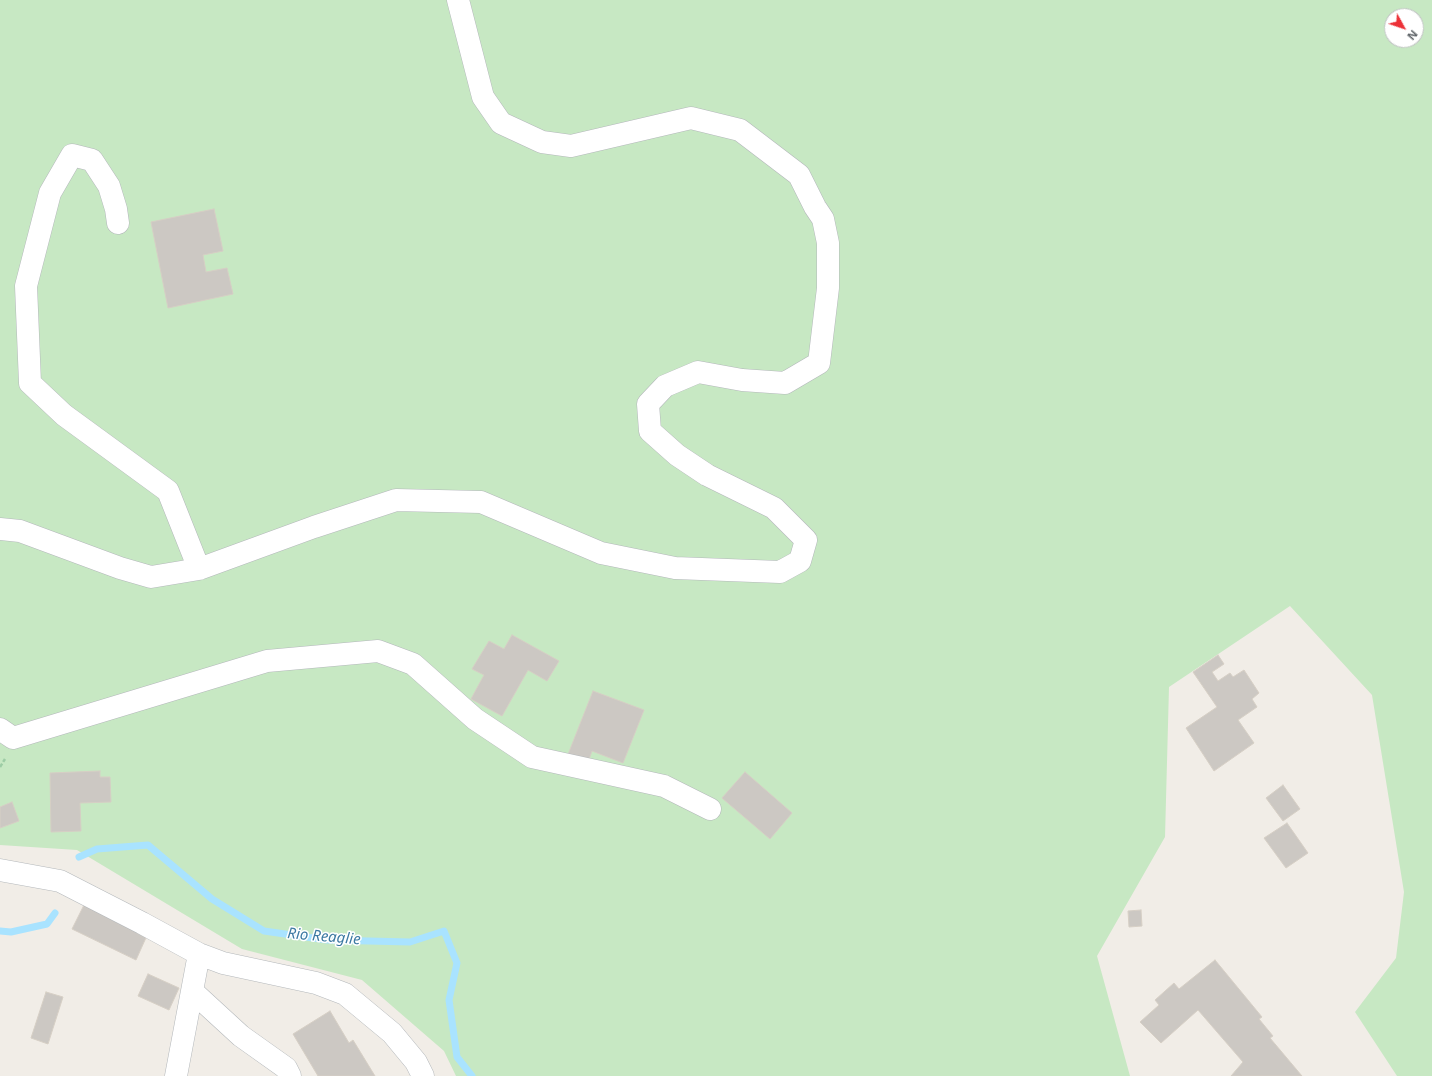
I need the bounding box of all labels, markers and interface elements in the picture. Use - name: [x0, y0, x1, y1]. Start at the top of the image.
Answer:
- north arrow: [1384, 8, 1424, 48]
- text: N: [1404, 27, 1421, 44]
- water label: Rio Reaglie: [287, 925, 361, 949]

